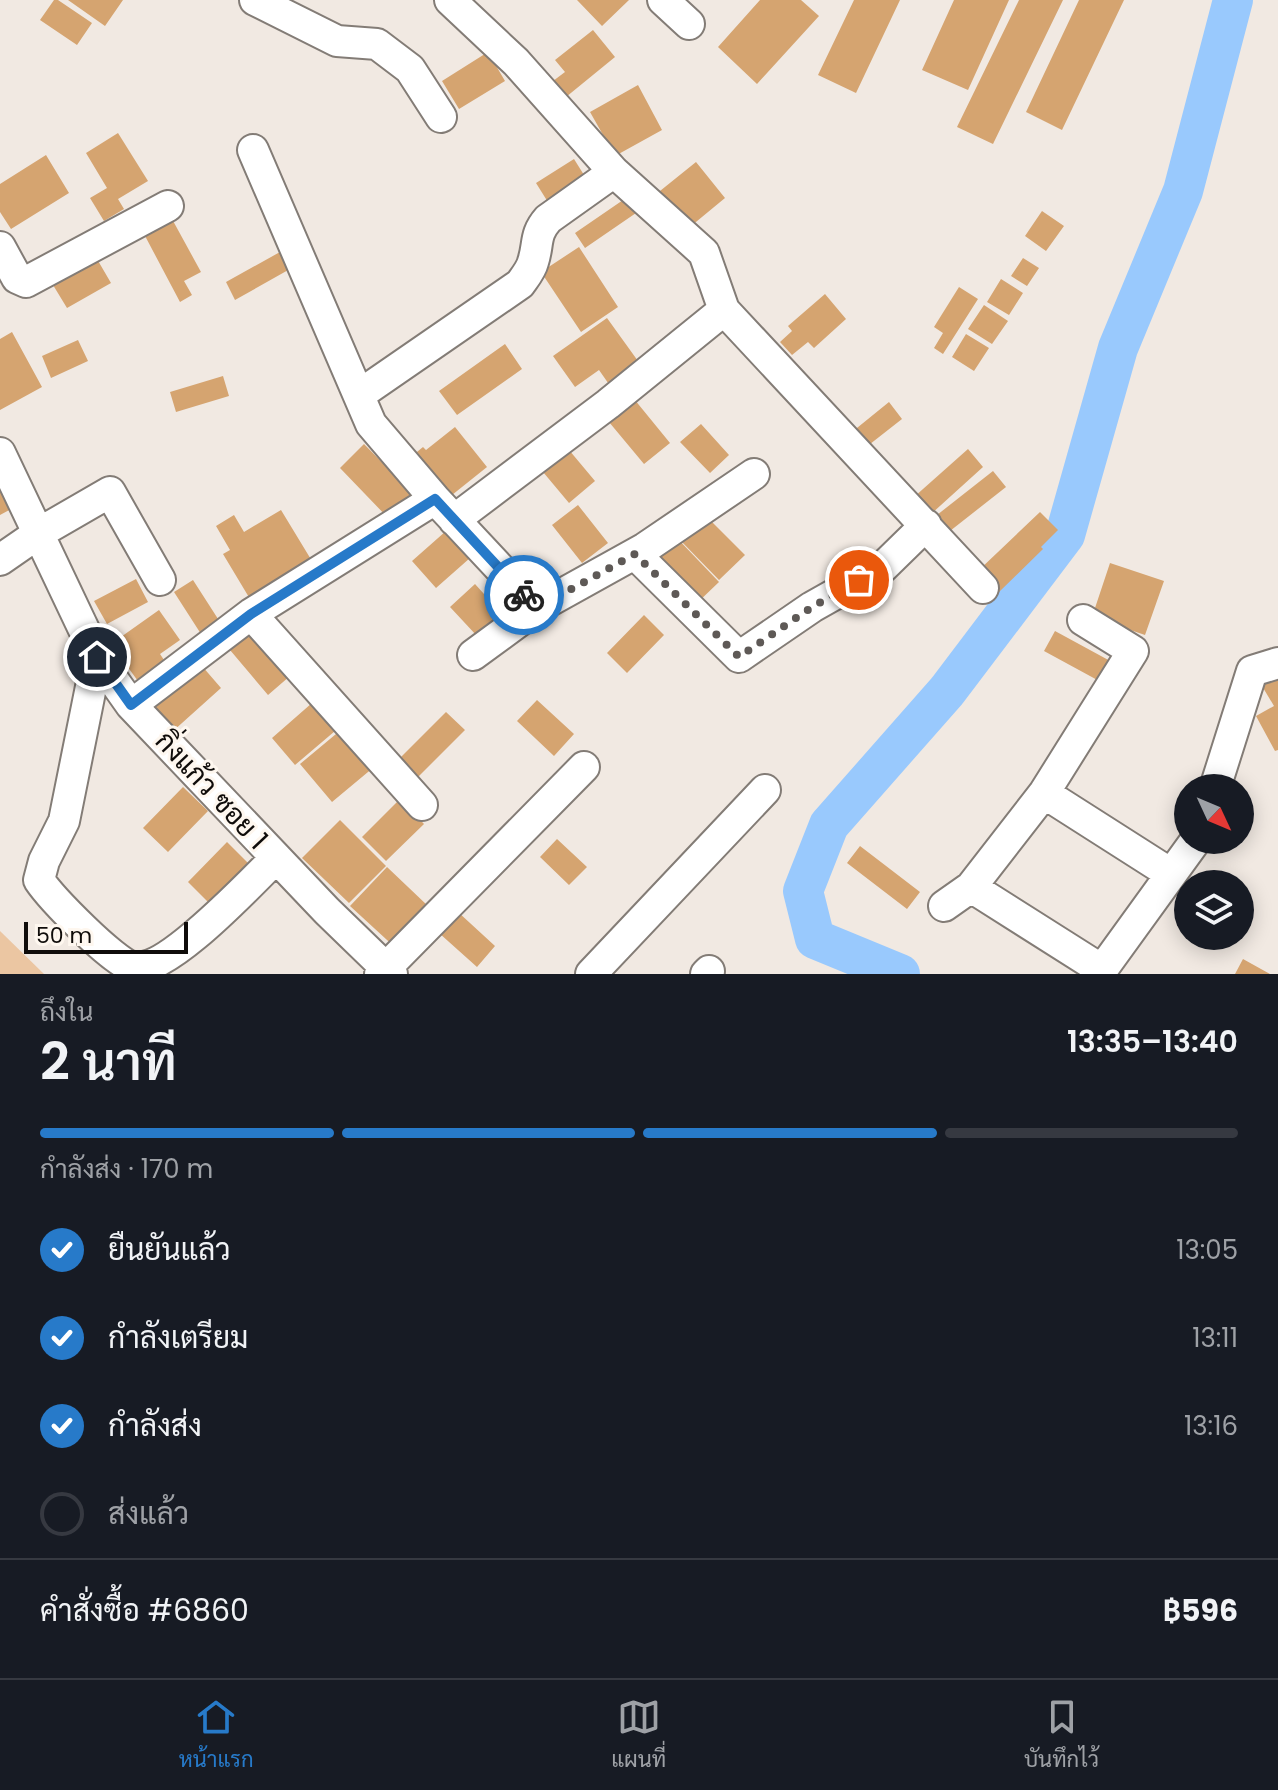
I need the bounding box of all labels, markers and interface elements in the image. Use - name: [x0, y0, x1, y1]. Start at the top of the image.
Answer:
- pin: [825, 546, 893, 614]
- courier: [484, 555, 564, 635]
- icon: bag: [837, 558, 881, 602]
- icon: bike: [502, 573, 546, 617]
- pin: [63, 623, 131, 691]
- icon: home: [75, 635, 119, 679]
- street label: กิ่งแก้ว ซอย 1: [147, 720, 279, 858]
- north arrow: [1174, 774, 1254, 854]
- map controls: [1174, 774, 1254, 950]
- button: layers: [1174, 870, 1254, 950]
- scale bar: [24, 918, 188, 954]
- text: 50 m: [36, 920, 92, 951]
- text: ถึงใน: [40, 994, 93, 1030]
- text: 13:35–13:40: [1067, 1020, 1238, 1063]
- text: 2 นาที: [40, 1025, 177, 1098]
- text: กำลังส่ง · 170 m: [40, 1151, 213, 1187]
- icon: check: [40, 1228, 84, 1272]
- text: ยืนยันแล้ว: [108, 1228, 231, 1271]
- text: 13:05: [1176, 1232, 1238, 1268]
- icon: check: [40, 1316, 84, 1360]
- text: กำลังเตรียม: [108, 1316, 248, 1359]
- text: 13:11: [1192, 1320, 1238, 1356]
- icon: check: [40, 1404, 84, 1448]
- text: กำลังส่ง: [108, 1404, 202, 1447]
- text: 13:16: [1184, 1408, 1238, 1444]
- text: ส่งแล้ว: [108, 1492, 189, 1535]
- text: คำสั่งซื้อ #6860: [40, 1589, 249, 1632]
- text: ฿596: [1163, 1589, 1238, 1632]
- tab: หน้าแรก: [179, 1695, 254, 1776]
- tab: แผนที่: [611, 1695, 666, 1776]
- tab: บันทึกไว้: [1024, 1695, 1099, 1776]

